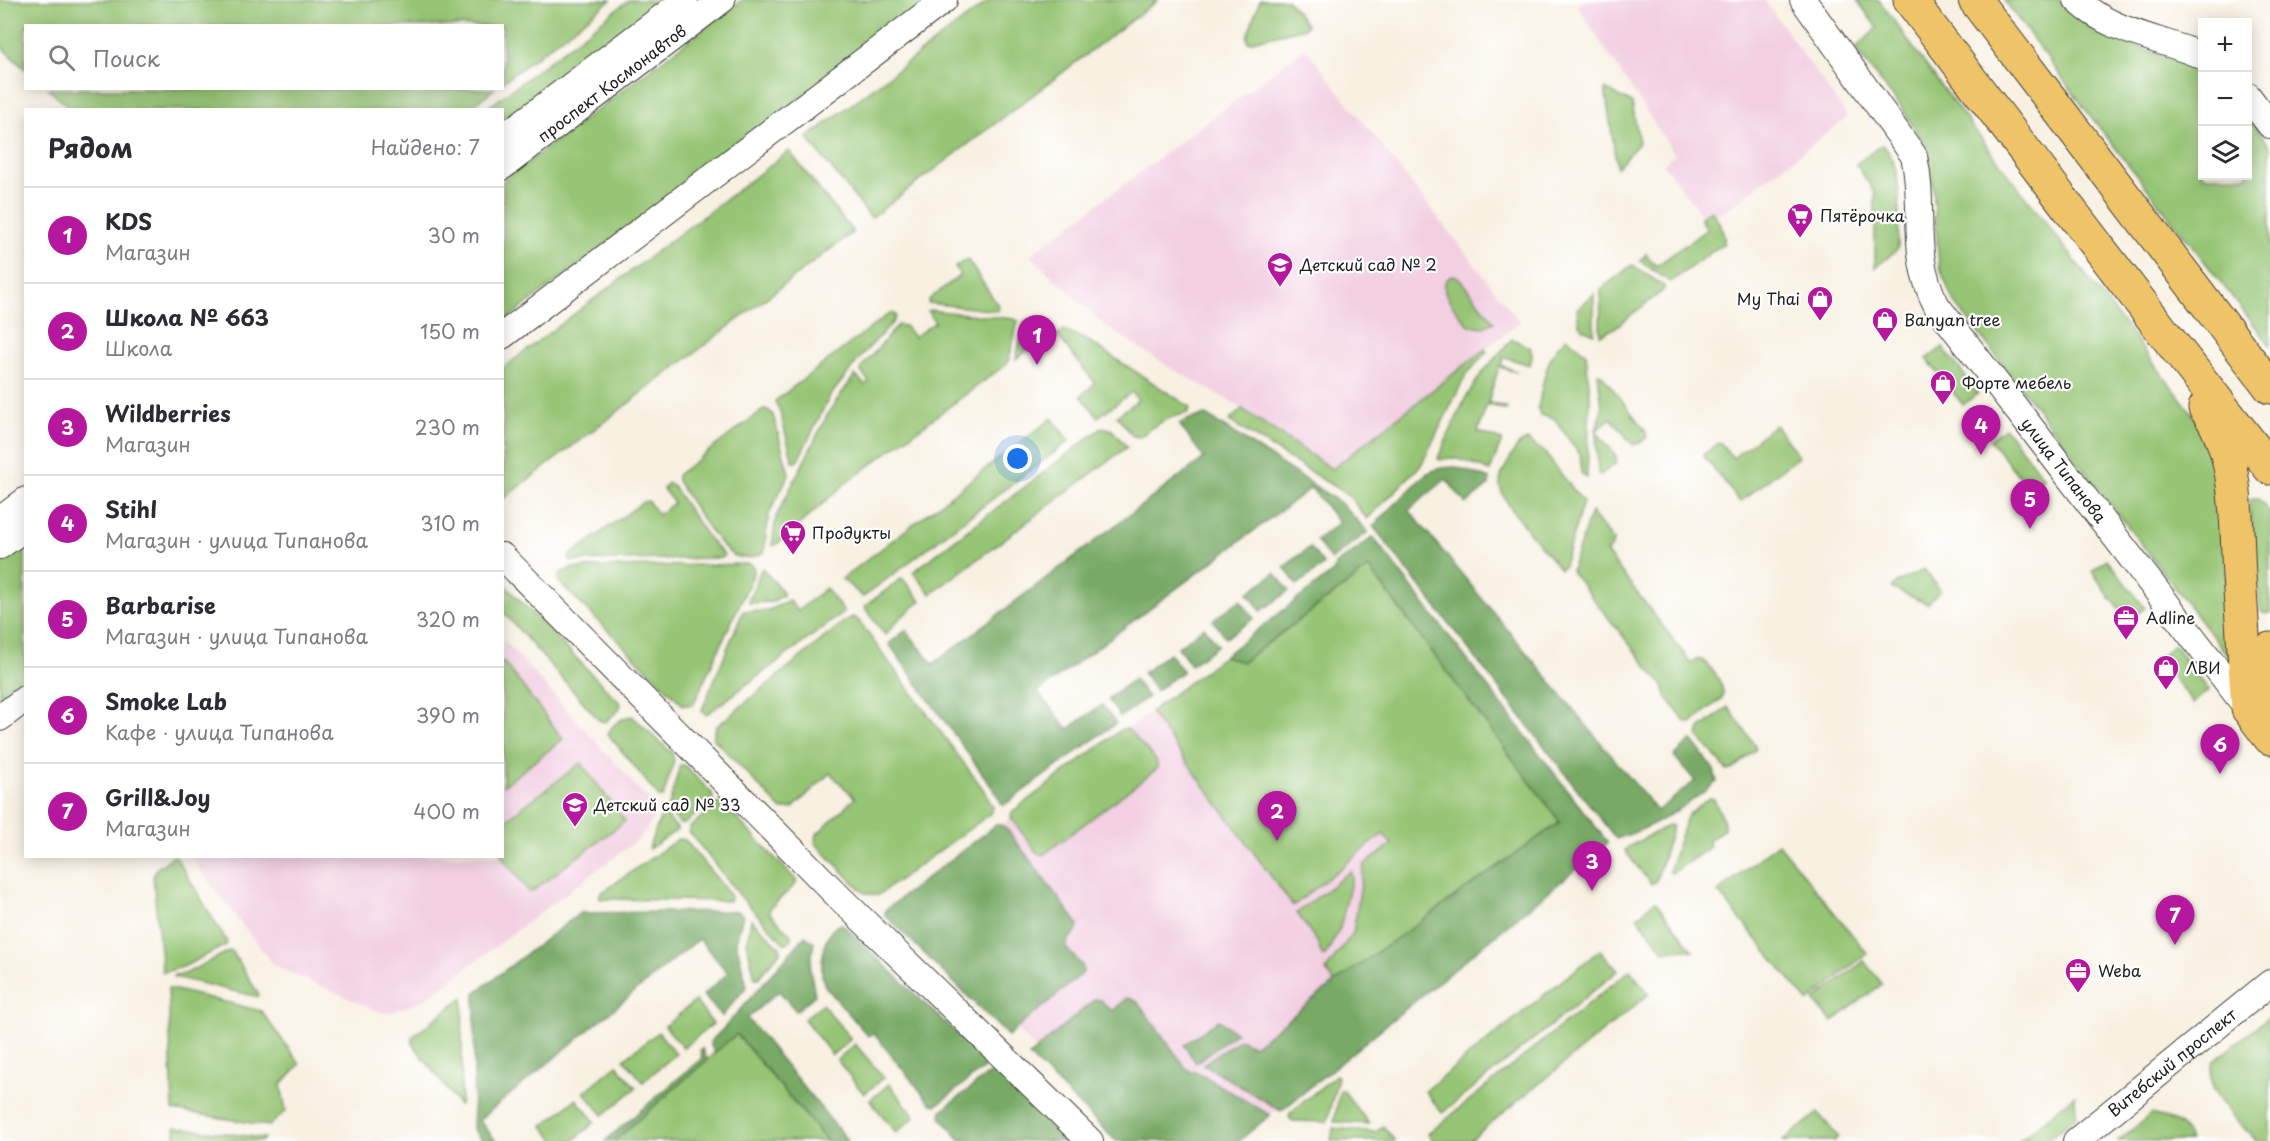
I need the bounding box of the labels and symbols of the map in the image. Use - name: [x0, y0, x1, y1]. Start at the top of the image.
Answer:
- street label: проспект Космонавтов: [532, 18, 691, 147]
- supermarket icon: Пятёрочка: [1785, 201, 1815, 239]
- place label: Пятёрочка: [1820, 203, 1905, 227]
- school or university icon: Детский сад № 2: [1265, 250, 1295, 288]
- place label: Детский сад № 2: [1299, 252, 1437, 276]
- shop icon: My Thai: [1805, 284, 1835, 322]
- place label: My Thai: [1737, 286, 1800, 310]
- shop icon: Banyan tree: [1870, 305, 1900, 343]
- place label: Banyan tree: [1904, 307, 2000, 331]
- pin: 1: [1018, 316, 1056, 365]
- shop icon: Форте мебель: [1928, 368, 1958, 406]
- place label: Форте мебель: [1962, 370, 2071, 394]
- pin: 4: [1962, 406, 2000, 455]
- street label: улица Типанова: [2016, 412, 2113, 527]
- your location: [1003, 444, 1032, 473]
- pin: 5: [2010, 480, 2050, 529]
- supermarket icon: Продукты: [778, 518, 808, 556]
- place label: Продукты: [812, 520, 891, 544]
- office icon: Adline: [2111, 603, 2141, 641]
- place label: Adline: [2146, 605, 2195, 629]
- shop icon: ЛВИ: [2151, 653, 2181, 691]
- place label: ЛВИ: [2186, 655, 2221, 679]
- pin: 6: [2200, 724, 2240, 774]
- school or university icon: Детский сад № 33: [560, 790, 590, 828]
- place label: Детский сад № 33: [593, 792, 741, 816]
- pin: 2: [1258, 792, 1296, 841]
- pin: 3: [1572, 842, 1612, 891]
- pin: 7: [2156, 896, 2194, 945]
- office icon: Weba: [2063, 956, 2093, 994]
- place label: Weba: [2098, 958, 2141, 982]
- street label: Витебский проспект: [2102, 1002, 2241, 1122]

